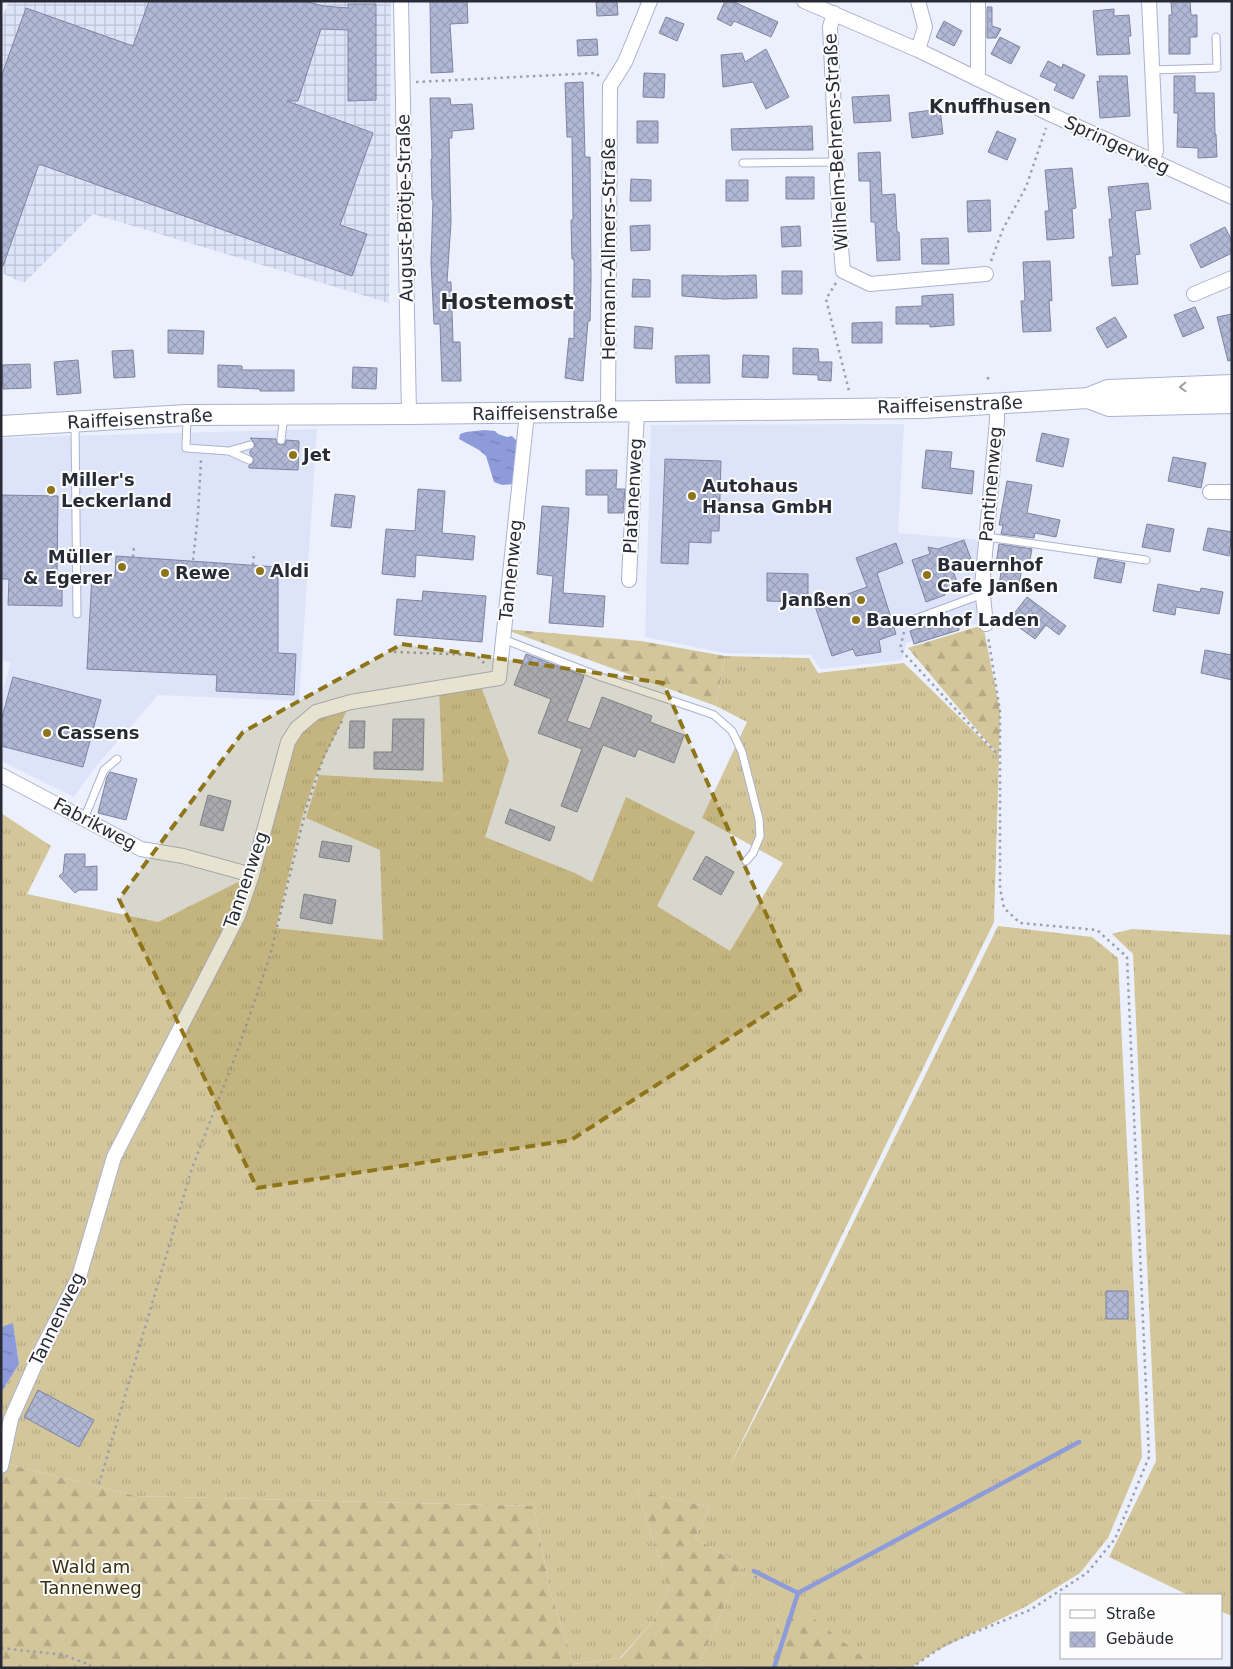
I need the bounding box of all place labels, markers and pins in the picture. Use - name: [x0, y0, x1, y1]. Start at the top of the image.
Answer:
- place label: Jet: [301, 444, 331, 465]
- marker: Jet: [287, 449, 299, 461]
- place label: Miller's Leckerland: [61, 469, 172, 511]
- place label: Autohaus Hansa GmbH: [702, 475, 833, 517]
- marker: Miller's Leckerland: [45, 484, 57, 496]
- marker: Autohaus Hansa GmbH: [686, 490, 698, 502]
- place label: Müller & Egerer: [23, 546, 112, 588]
- place label: Bauernhof Cafe Janßen: [937, 554, 1058, 596]
- place label: Aldi: [270, 560, 309, 581]
- marker: Müller & Egerer: [116, 561, 128, 573]
- place label: Rewe: [175, 562, 230, 583]
- marker: Aldi: [254, 565, 266, 577]
- marker: Rewe: [159, 567, 171, 579]
- marker: Bauernhof Cafe Janßen: [921, 569, 933, 581]
- place label: Janßen: [779, 589, 851, 610]
- marker: Janßen: [855, 594, 867, 606]
- place label: Bauernhof Laden: [866, 609, 1039, 630]
- marker: Bauernhof Laden: [850, 614, 862, 626]
- place label: Cassens: [57, 722, 140, 743]
- marker: Cassens: [41, 727, 53, 739]

